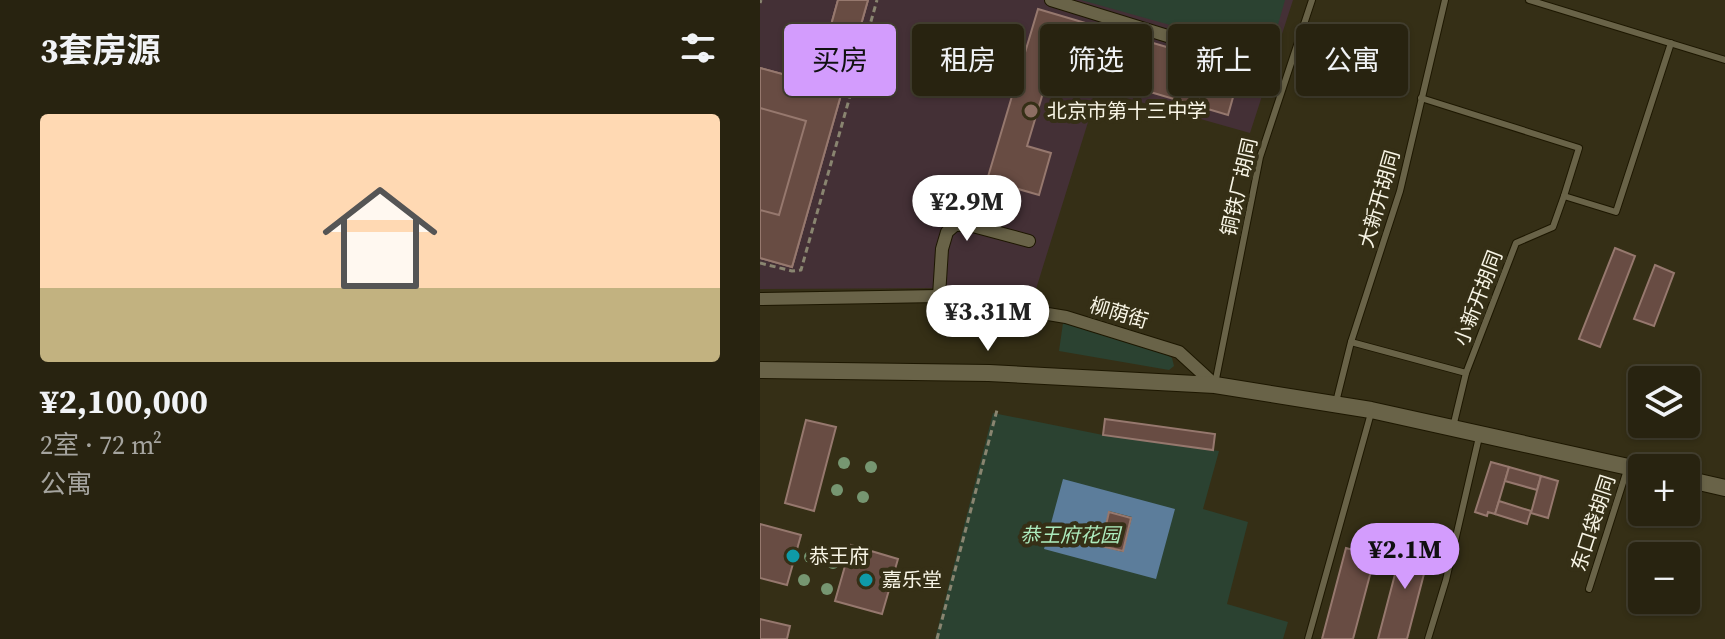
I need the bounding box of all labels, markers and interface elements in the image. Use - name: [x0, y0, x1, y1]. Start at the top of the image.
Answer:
- chip: 买房: [784, 24, 896, 96]
- chip: 租房: [912, 24, 1024, 96]
- chip: 筛选: [1040, 24, 1152, 96]
- chip: 新上: [1168, 24, 1280, 96]
- chip: 公寓: [1296, 24, 1408, 96]
- icon: filters: [676, 26, 720, 70]
- text: 3套房源: [40, 27, 160, 73]
- place label: 北京市第十三中学: [1047, 97, 1207, 125]
- marker: 北京市第十三中学: [1022, 102, 1040, 120]
- street label: 铜铁厂胡同: [1214, 135, 1264, 239]
- street label: 大新开胡同: [1352, 147, 1406, 251]
- icon: home: [308, 166, 452, 310]
- pin: ¥2.9M: [911, 175, 1023, 243]
- text: ¥2.9M: [930, 183, 1004, 219]
- street label: 小新开胡同: [1447, 246, 1509, 350]
- pin: ¥3.31M: [923, 285, 1053, 353]
- street label: 柳荫街: [1086, 291, 1152, 335]
- text: ¥3.31M: [944, 293, 1032, 329]
- map controls: [1628, 366, 1700, 614]
- button: layers: [1628, 366, 1700, 438]
- text: ¥2,100,000: [40, 378, 208, 424]
- text: 2室 · 72 m²: [40, 427, 162, 463]
- button: +: [1628, 454, 1700, 526]
- text: 公寓: [40, 466, 92, 502]
- street label: 东口袋胡同: [1564, 471, 1622, 575]
- park label: 恭王府花园: [1020, 521, 1123, 549]
- pin: ¥2.1M: [1349, 523, 1461, 591]
- text: ¥2.1M: [1368, 531, 1442, 567]
- place label: 恭王府: [809, 542, 869, 570]
- button: −: [1628, 542, 1700, 614]
- marker: 恭王府: [784, 547, 802, 565]
- place label: 嘉乐堂: [882, 566, 942, 594]
- marker: 嘉乐堂: [857, 571, 875, 589]

